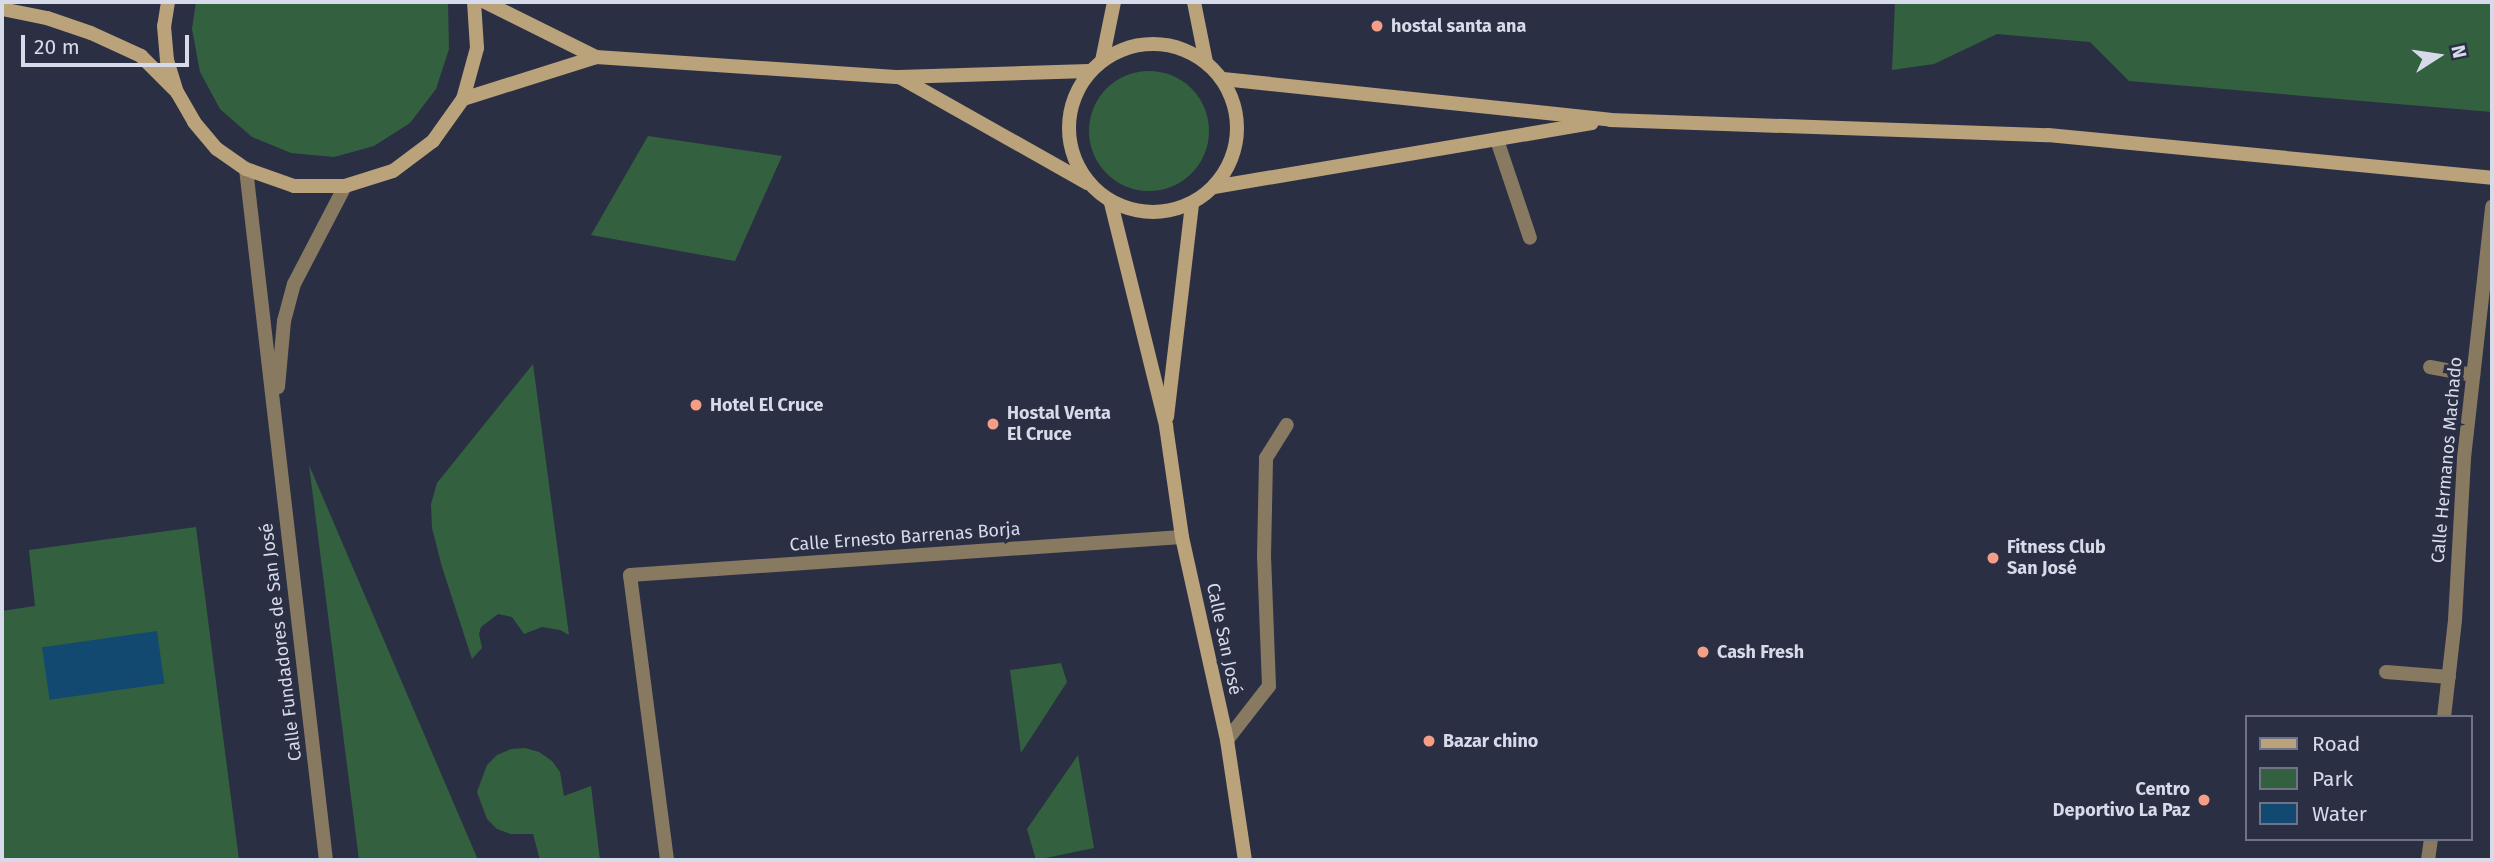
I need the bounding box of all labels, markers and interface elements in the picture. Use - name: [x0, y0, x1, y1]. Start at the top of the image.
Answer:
- place label: hostal santa ana: [1391, 15, 1526, 37]
- marker: hostal santa ana: [1369, 18, 1385, 34]
- scale bar: [24, 21, 192, 65]
- north arrow: [2403, 21, 2473, 91]
- text: 20 m: [34, 34, 80, 60]
- text: N: [2446, 43, 2472, 60]
- street label: Calle Hermanos Machado: [2427, 356, 2467, 564]
- place label: Hotel El Cruce: [710, 394, 823, 416]
- marker: Hotel El Cruce: [688, 397, 704, 413]
- place label: Hostal Venta El Cruce: [1007, 403, 1111, 446]
- marker: Hostal Venta El Cruce: [985, 416, 1001, 432]
- street label: Calle Ernesto Barrenas Borja: [789, 518, 1021, 556]
- street label: Calle Fundadores de San José: [256, 522, 306, 762]
- place label: Fitness Club San José: [2007, 537, 2106, 580]
- marker: Fitness Club San José: [1985, 550, 2001, 566]
- street label: Calle San José: [1202, 581, 1246, 697]
- place label: Cash Fresh: [1717, 641, 1804, 663]
- marker: Cash Fresh: [1695, 644, 1711, 660]
- legend: [2246, 715, 2473, 841]
- place label: Bazar chino: [1443, 730, 1538, 752]
- text: Road: [2312, 731, 2360, 757]
- marker: Bazar chino: [1421, 733, 1437, 749]
- text: Park: [2312, 766, 2353, 792]
- place label: Centro Deportivo La Paz: [2053, 779, 2190, 822]
- marker: Centro Deportivo La Paz: [2196, 792, 2212, 808]
- text: Water: [2312, 801, 2367, 827]

